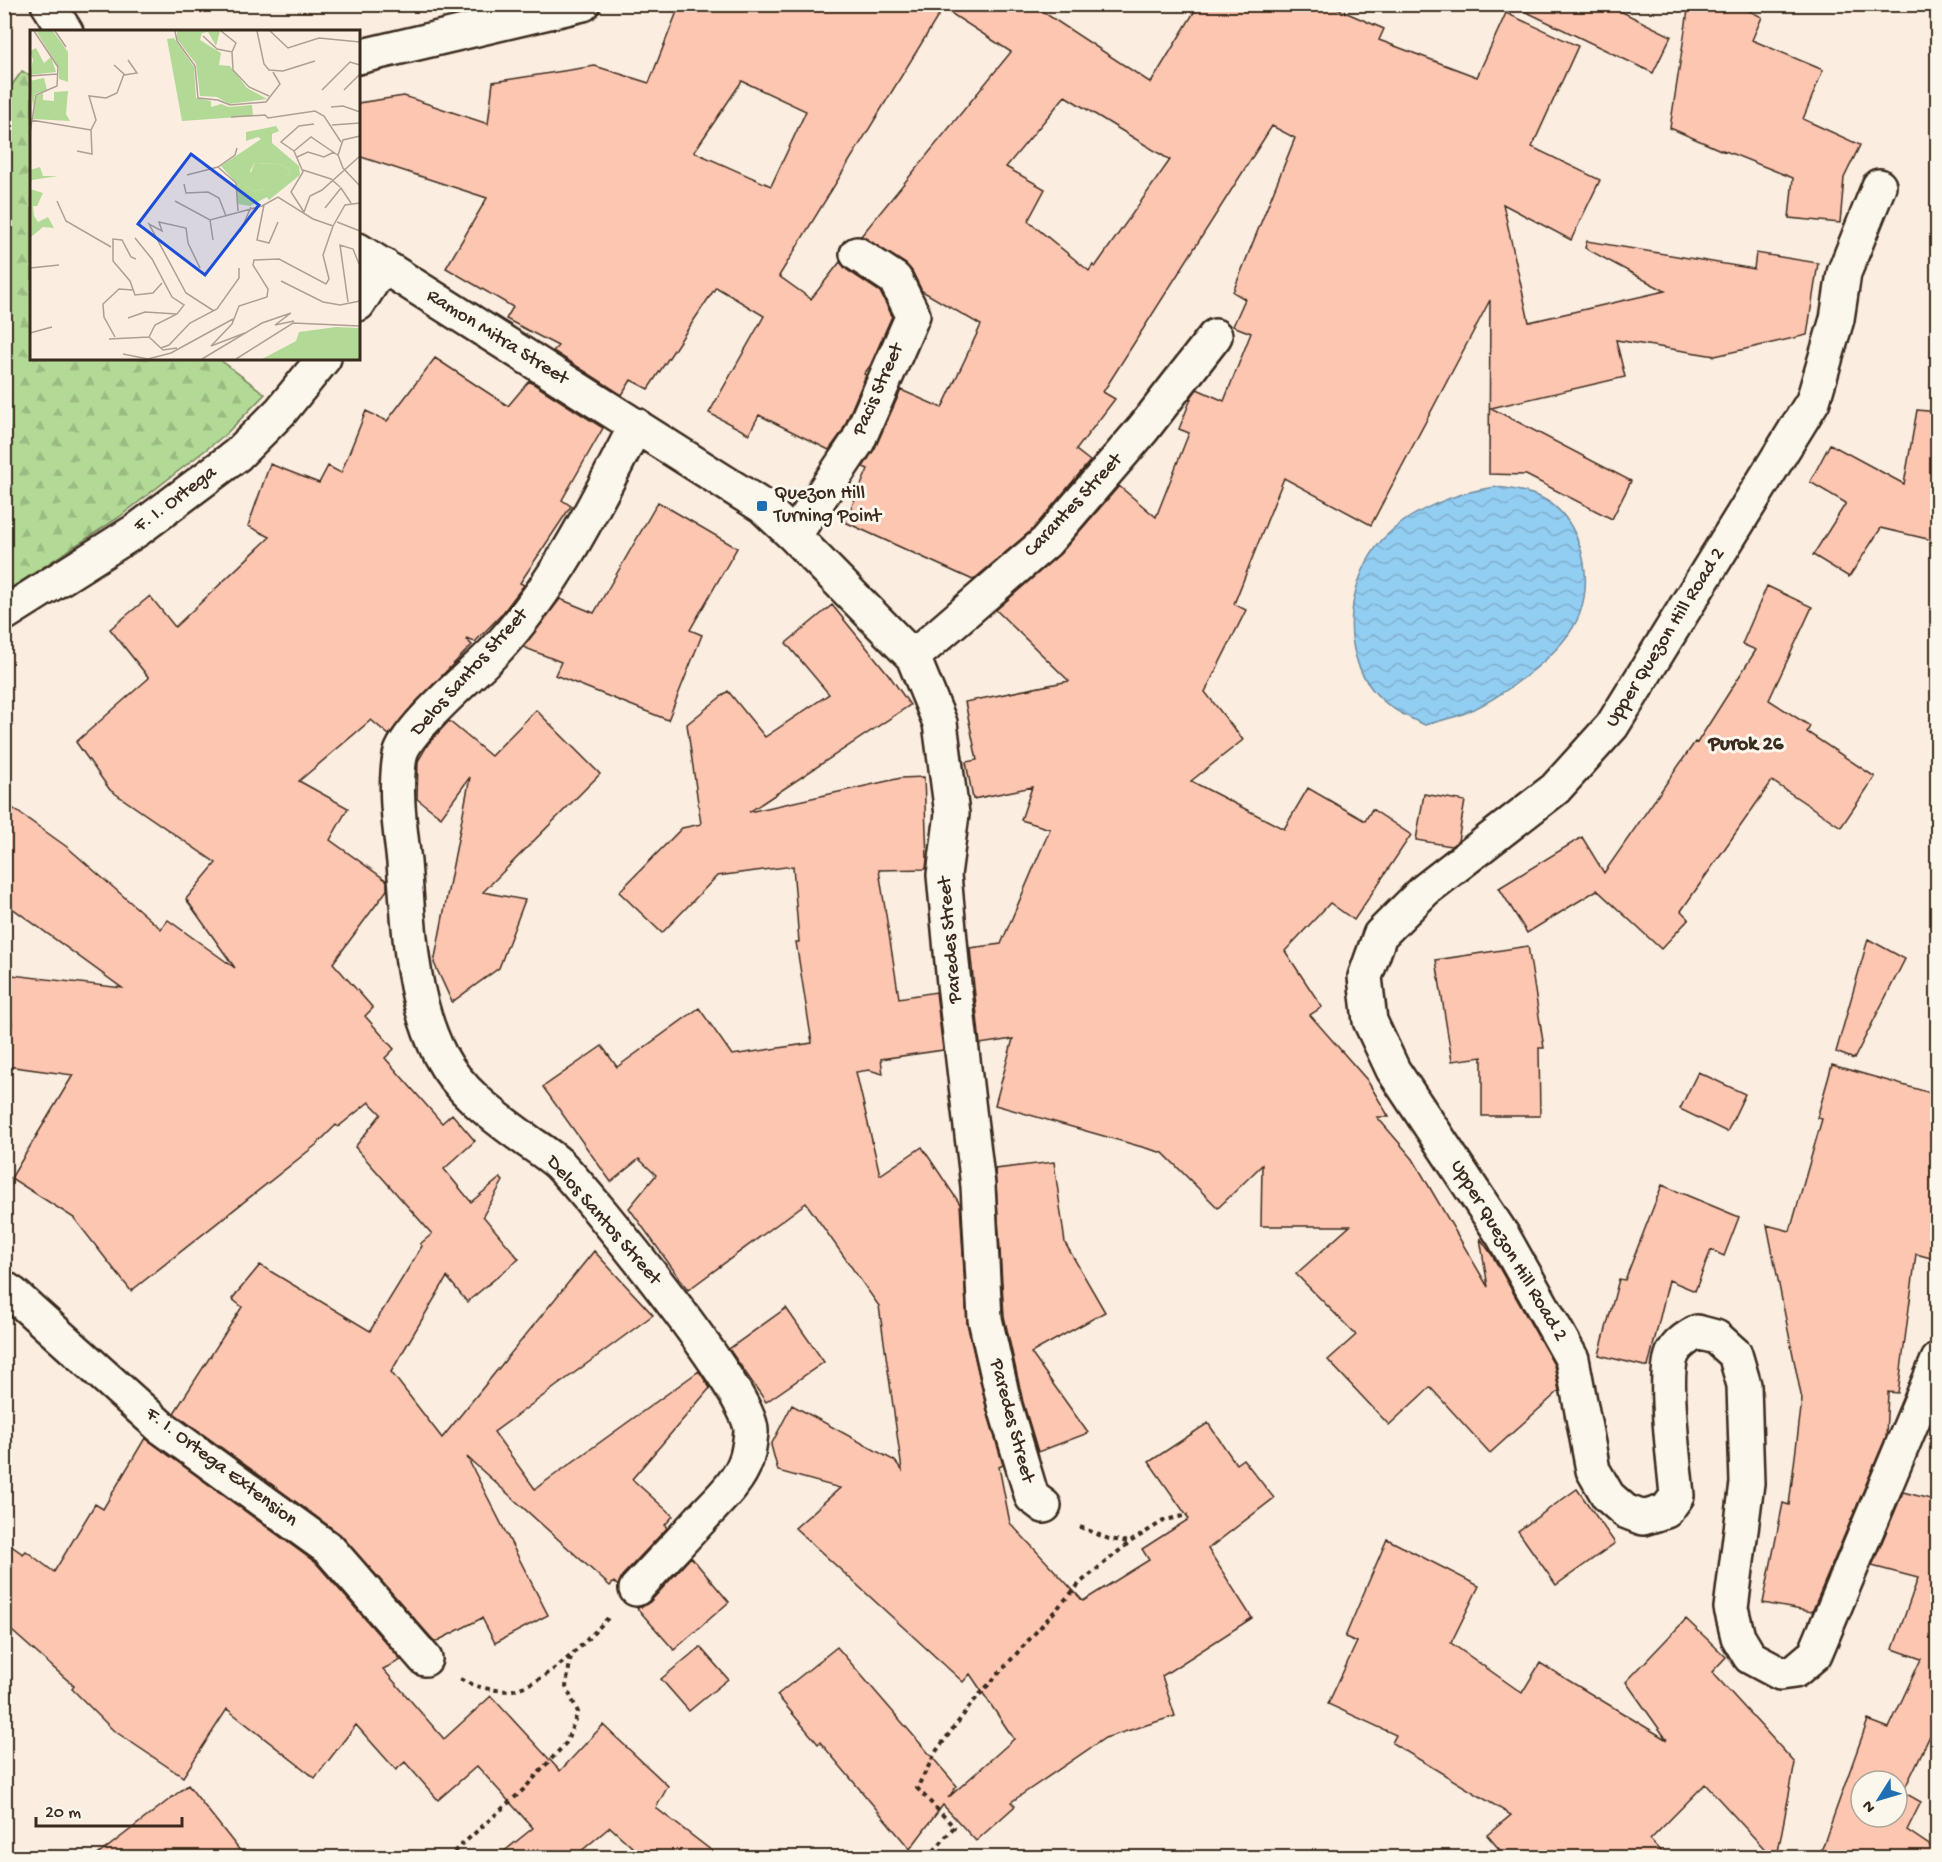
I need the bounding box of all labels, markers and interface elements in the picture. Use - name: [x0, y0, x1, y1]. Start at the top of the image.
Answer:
- inset map: [30, 30, 360, 360]
- street label: Ramon Mitra Street: [422, 285, 574, 392]
- street label: Pacis Street: [848, 339, 910, 441]
- street label: Carantes Street: [1020, 448, 1129, 563]
- street label: F. I. Ortega: [129, 461, 222, 539]
- place label: Quezon Hill Turning Point: [773, 483, 883, 529]
- marker: Quezon Hill Turning Point: [755, 499, 769, 513]
- street label: Upper Quezon Hill Road 2: [1601, 544, 1731, 732]
- street label: Delos Santos Street: [405, 603, 535, 743]
- district label: Purok 26: [1707, 733, 1785, 758]
- street label: Paredes Street: [934, 874, 968, 1005]
- street label: Delos Santos Street: [539, 1150, 667, 1292]
- street label: Upper Quezon Hill Road 2: [1445, 1156, 1571, 1346]
- street label: Paredes Street: [983, 1356, 1039, 1487]
- street label: F. I. Ortega Extension: [140, 1403, 302, 1533]
- north arrow: [1849, 1769, 1909, 1829]
- scale bar: [36, 1790, 182, 1828]
- text: N: [1859, 1796, 1881, 1816]
- text: 20 m: [45, 1803, 81, 1824]

